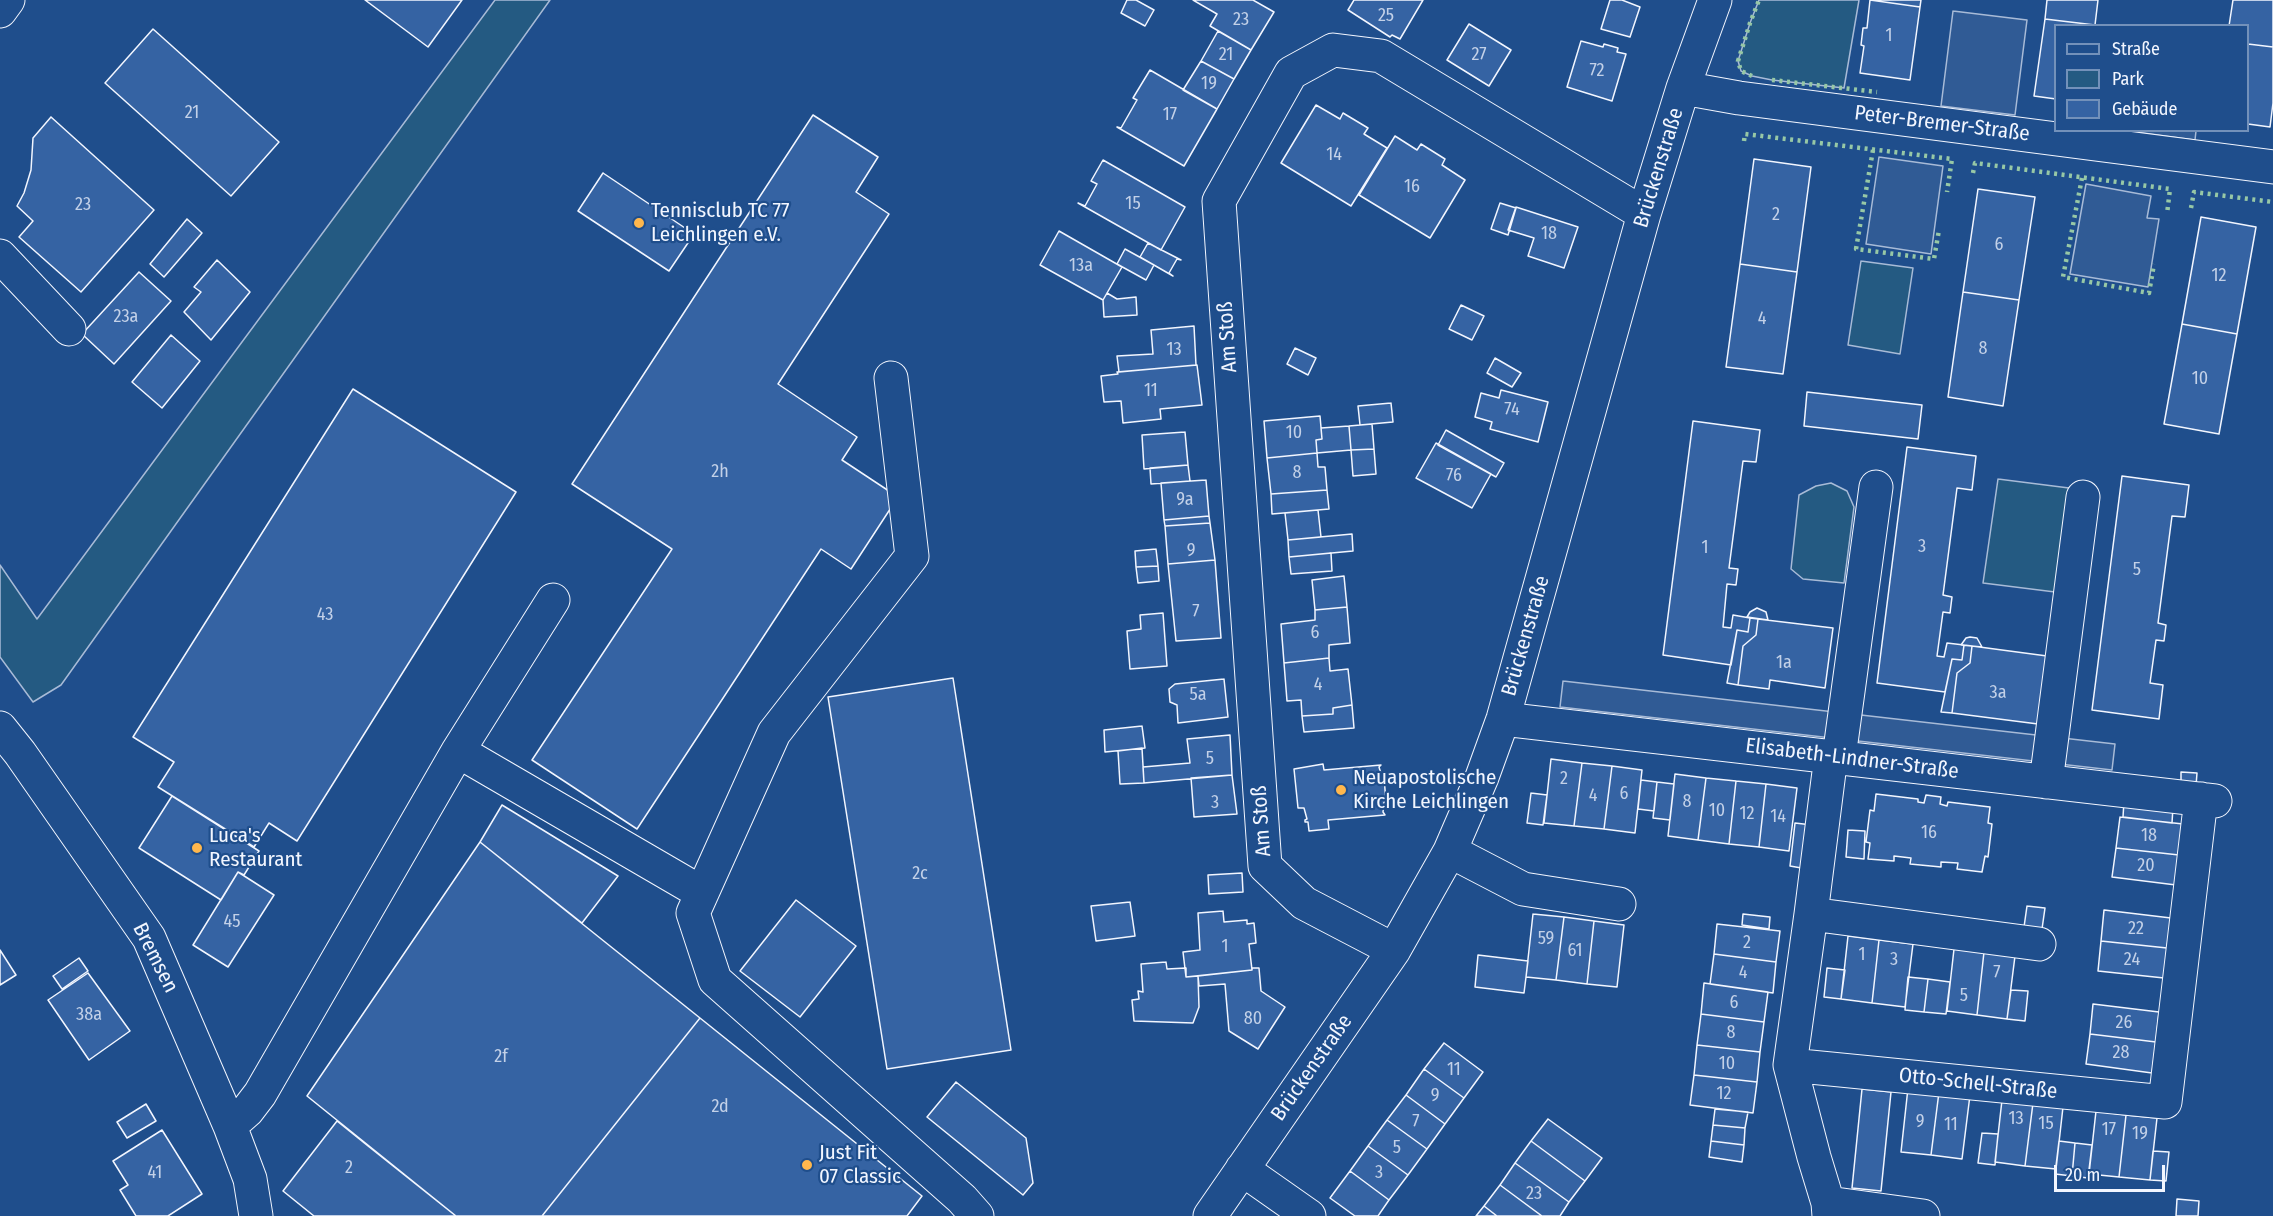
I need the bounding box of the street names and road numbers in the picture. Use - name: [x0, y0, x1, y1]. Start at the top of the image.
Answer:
- street label: Peter-Bremer-Straße: [1853, 101, 2031, 147]
- street label: Brückenstraße: [1629, 105, 1689, 231]
- street label: Am Stoß: [1213, 301, 1243, 373]
- street label: Brückenstraße: [1497, 573, 1555, 699]
- street label: Elisabeth-Lindner-Straße: [1744, 733, 1960, 785]
- street label: Am Stoß: [1247, 785, 1277, 857]
- street label: Bremsen: [127, 919, 183, 997]
- street label: Brückenstraße: [1266, 1010, 1358, 1126]
- street label: Otto-Schell-Straße: [1898, 1063, 2058, 1105]

